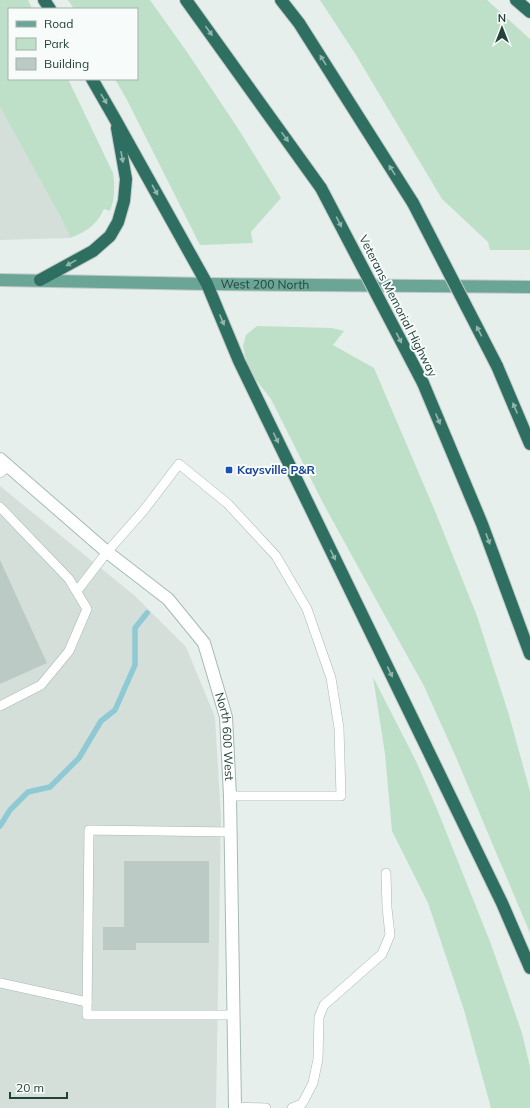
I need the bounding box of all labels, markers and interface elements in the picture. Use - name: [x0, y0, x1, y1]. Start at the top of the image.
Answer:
- legend: [8, 8, 138, 80]
- north arrow: [482, 8, 522, 48]
- text: N: [498, 11, 506, 25]
- text: Road: [44, 16, 73, 31]
- one-way arrow: [205, 26, 213, 37]
- text: Park: [44, 36, 70, 51]
- one-way arrow: [319, 54, 326, 66]
- text: Building: [44, 56, 89, 71]
- one-way arrow: [100, 93, 107, 105]
- one-way arrow: [281, 132, 289, 142]
- one-way arrow: [119, 151, 125, 163]
- one-way arrow: [389, 164, 396, 176]
- one-way arrow: [151, 184, 158, 195]
- one-way arrow: [336, 217, 342, 228]
- street label: Veterans Memorial Highway: [356, 232, 441, 380]
- one-way arrow: [65, 260, 77, 266]
- street label: West 200 North: [220, 276, 309, 292]
- one-way arrow: [219, 314, 225, 325]
- one-way arrow: [476, 326, 482, 337]
- one-way arrow: [396, 332, 402, 343]
- one-way arrow: [511, 401, 517, 413]
- one-way arrow: [435, 414, 441, 425]
- one-way arrow: [273, 432, 279, 444]
- place label: Kaysville P&R: [237, 462, 316, 477]
- marker: Kaysville P&R: [224, 465, 234, 475]
- one-way arrow: [485, 534, 491, 546]
- one-way arrow: [330, 549, 336, 561]
- one-way arrow: [387, 666, 393, 678]
- street label: North 600 West: [212, 690, 237, 781]
- scale bar: [10, 1074, 67, 1100]
- text: 20 m: [16, 1080, 44, 1095]

